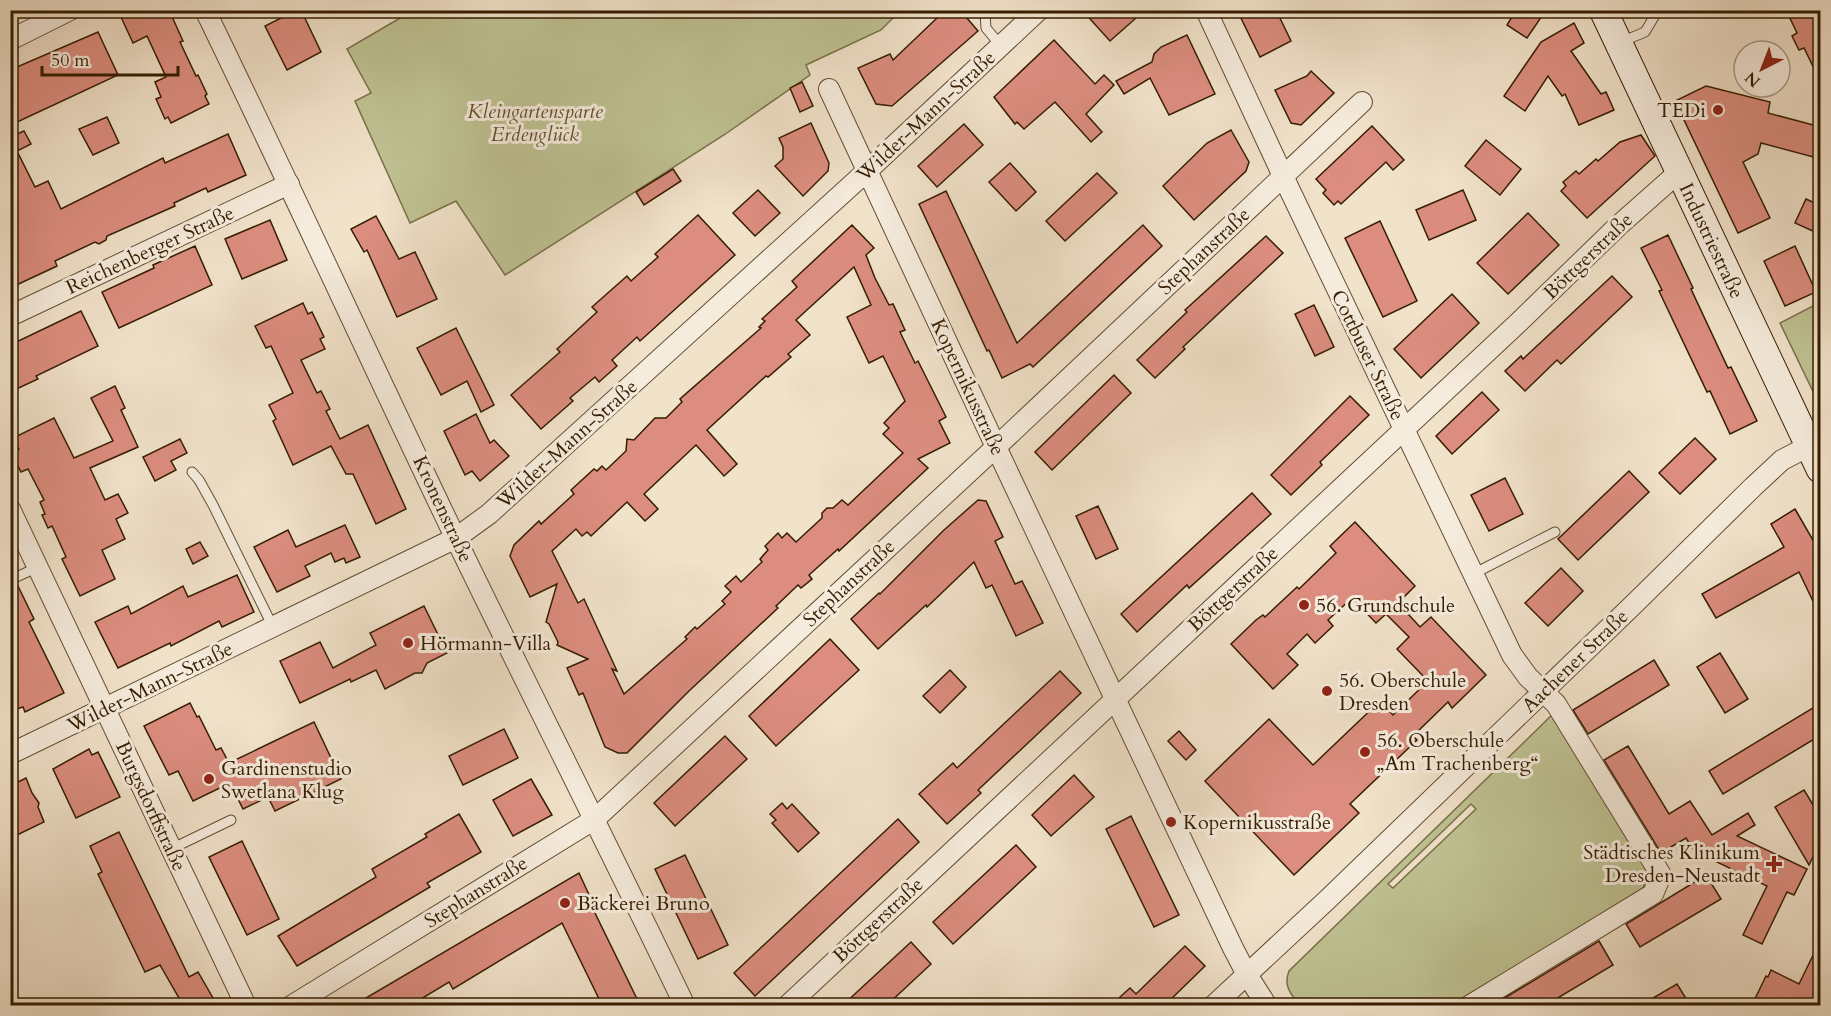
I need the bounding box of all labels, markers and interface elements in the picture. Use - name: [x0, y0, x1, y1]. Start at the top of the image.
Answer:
- scale bar: [42, 39, 178, 77]
- north arrow: [1732, 39, 1792, 99]
- street label: Wilder-Mann-Straße: [850, 44, 1001, 188]
- text: 50 m: [51, 48, 90, 73]
- text: N: [1740, 67, 1765, 92]
- place label: TEDi: [1657, 97, 1706, 124]
- park label: Kleingartensparte Erdenglück: [467, 98, 603, 148]
- marker: TEDi: [1711, 103, 1725, 117]
- street label: Industriestraße: [1673, 178, 1751, 303]
- street label: Reichenberger Straße: [62, 199, 238, 301]
- street label: Stephanstraße: [1152, 201, 1256, 301]
- street label: Böttgerstraße: [1537, 206, 1639, 306]
- street label: Cottbuser Straße: [1325, 285, 1411, 425]
- street label: Kopernikusstraße: [924, 314, 1012, 460]
- street label: Wilder-Mann-Straße: [490, 373, 643, 515]
- street label: Kronenstraße: [407, 451, 479, 567]
- street label: Stephanstraße: [797, 533, 901, 633]
- street label: Böttgerstraße: [1182, 540, 1284, 638]
- place label: 56. Grundschule: [1316, 592, 1455, 619]
- marker: 56. Grundschule: [1297, 598, 1311, 612]
- street label: Aachener Straße: [1516, 603, 1634, 719]
- place label: Hörmann-Villa: [420, 630, 552, 657]
- street label: Wilder-Mann-Straße: [62, 635, 237, 739]
- marker: Hörmann-Villa: [401, 636, 415, 650]
- place label: 56. Oberschule Dresden: [1339, 667, 1466, 717]
- marker: 56. Oberschule Dresden: [1320, 684, 1334, 698]
- place label: 56. Oberschule „Am Trachenberg“: [1377, 727, 1539, 777]
- street label: Burgsdorffstraße: [109, 737, 193, 875]
- marker: 56. Oberschule „Am Trachenberg“: [1358, 745, 1372, 759]
- place label: Gardinenstudio Swetlana Klug: [221, 755, 352, 805]
- marker: Gardinenstudio Swetlana Klug: [202, 772, 216, 786]
- place label: Kopernikusstraße: [1183, 809, 1331, 836]
- marker: Kopernikusstraße: [1164, 815, 1178, 829]
- place label: Städtisches Klinikum Dresden-Neustadt: [1583, 839, 1761, 889]
- street label: Stephanstraße: [419, 850, 533, 934]
- marker: Städtisches Klinikum Dresden-Neustadt: [1765, 855, 1783, 873]
- street label: Böttgerstraße: [827, 871, 929, 969]
- place label: Bäckerei Bruno: [577, 890, 710, 917]
- marker: Bäckerei Bruno: [558, 896, 572, 910]

